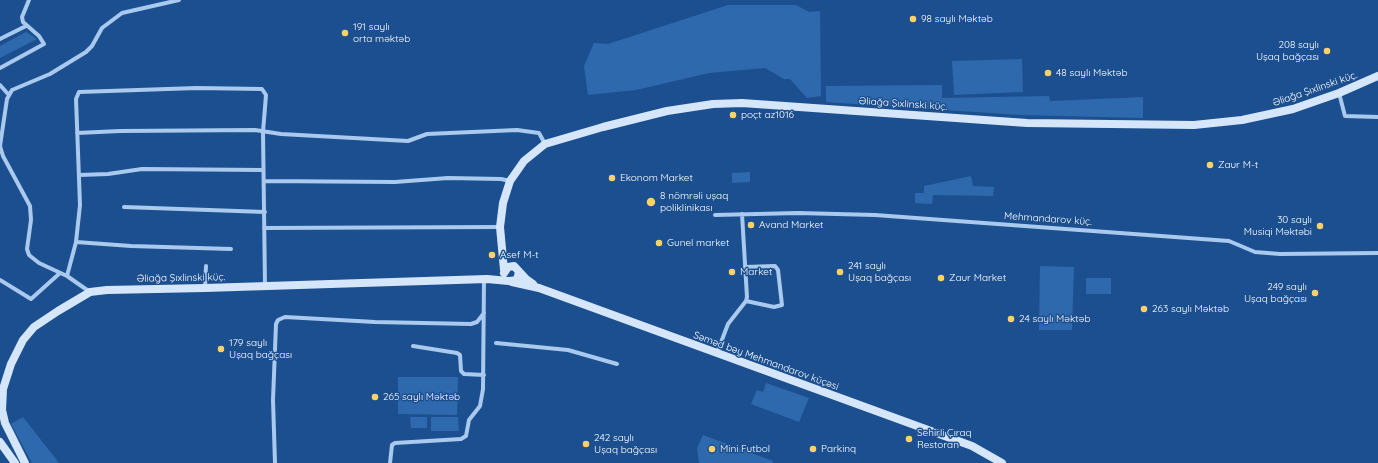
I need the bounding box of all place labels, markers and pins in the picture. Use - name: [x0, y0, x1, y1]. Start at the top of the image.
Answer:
- place label: 98 saylı Məktəb: [921, 13, 993, 25]
- marker: 98 saylı Məktəb: [908, 14, 918, 24]
- place label: 191 saylı orta məktəb: [353, 21, 410, 44]
- marker: 191 saylı orta məktəb: [340, 28, 350, 38]
- place label: 208 saylı Uşaq bağçası: [1256, 39, 1319, 62]
- marker: 208 saylı Uşaq bağçası: [1322, 46, 1332, 56]
- place label: 48 saylı Məktəb: [1056, 67, 1127, 79]
- marker: 48 saylı Məktəb: [1043, 68, 1053, 78]
- place label: poçt az1016: [741, 109, 794, 121]
- marker: poçt az1016: [728, 110, 738, 120]
- place label: Zaur M-t: [1218, 159, 1258, 171]
- marker: Zaur M-t: [1205, 160, 1215, 170]
- place label: Ekonom Market: [620, 172, 693, 184]
- marker: Ekonom Market: [607, 173, 617, 183]
- place label: 8 nömrəli uşaq poliklinikası: [660, 190, 728, 214]
- marker: 8 nömrəli uşaq poliklinikası: [645, 196, 657, 208]
- place label: 30 saylı Musiqi Məktəbi: [1244, 214, 1312, 238]
- place label: Avand Market: [759, 219, 823, 231]
- marker: Avand Market: [746, 220, 756, 230]
- marker: 30 saylı Musiqi Məktəbi: [1315, 221, 1325, 231]
- place label: Gunel market: [667, 237, 729, 249]
- marker: Gunel market: [654, 238, 664, 248]
- place label: Asef M-t: [500, 249, 539, 261]
- marker: Asef M-t: [487, 250, 497, 260]
- place label: 241 saylı Uşaq bağçası: [848, 260, 911, 284]
- place label: Market: [740, 266, 772, 278]
- marker: Market: [727, 267, 737, 277]
- marker: 241 saylı Uşaq bağçası: [835, 267, 845, 277]
- place label: Zaur Market: [949, 272, 1006, 284]
- marker: Zaur Market: [936, 273, 946, 283]
- place label: 249 saylı Uşaq bağçası: [1244, 281, 1307, 304]
- marker: 249 saylı Uşaq bağçası: [1310, 288, 1320, 298]
- place label: 263 saylı Məktəb: [1152, 303, 1229, 315]
- marker: 263 saylı Məktəb: [1139, 304, 1149, 314]
- place label: 24 saylı Məktəb: [1019, 313, 1090, 325]
- marker: 24 saylı Məktəb: [1006, 314, 1016, 324]
- place label: 179 saylı Uşaq bağçası: [229, 337, 292, 360]
- marker: 179 saylı Uşaq bağçası: [216, 344, 226, 354]
- place label: 265 saylı Məktəb: [383, 391, 460, 403]
- marker: 265 saylı Məktəb: [370, 392, 380, 402]
- place label: Sehirli Çıraq Restoran: [917, 427, 972, 450]
- place label: 242 saylı Uşaq bağçası: [594, 432, 657, 456]
- marker: Sehirli Çıraq Restoran: [904, 434, 914, 444]
- marker: 242 saylı Uşaq bağçası: [581, 439, 591, 449]
- place label: Mini Futbol: [720, 443, 770, 455]
- place label: Parkinq: [821, 443, 856, 455]
- marker: Mini Futbol: [707, 444, 717, 454]
- marker: Parkinq: [808, 444, 818, 454]

